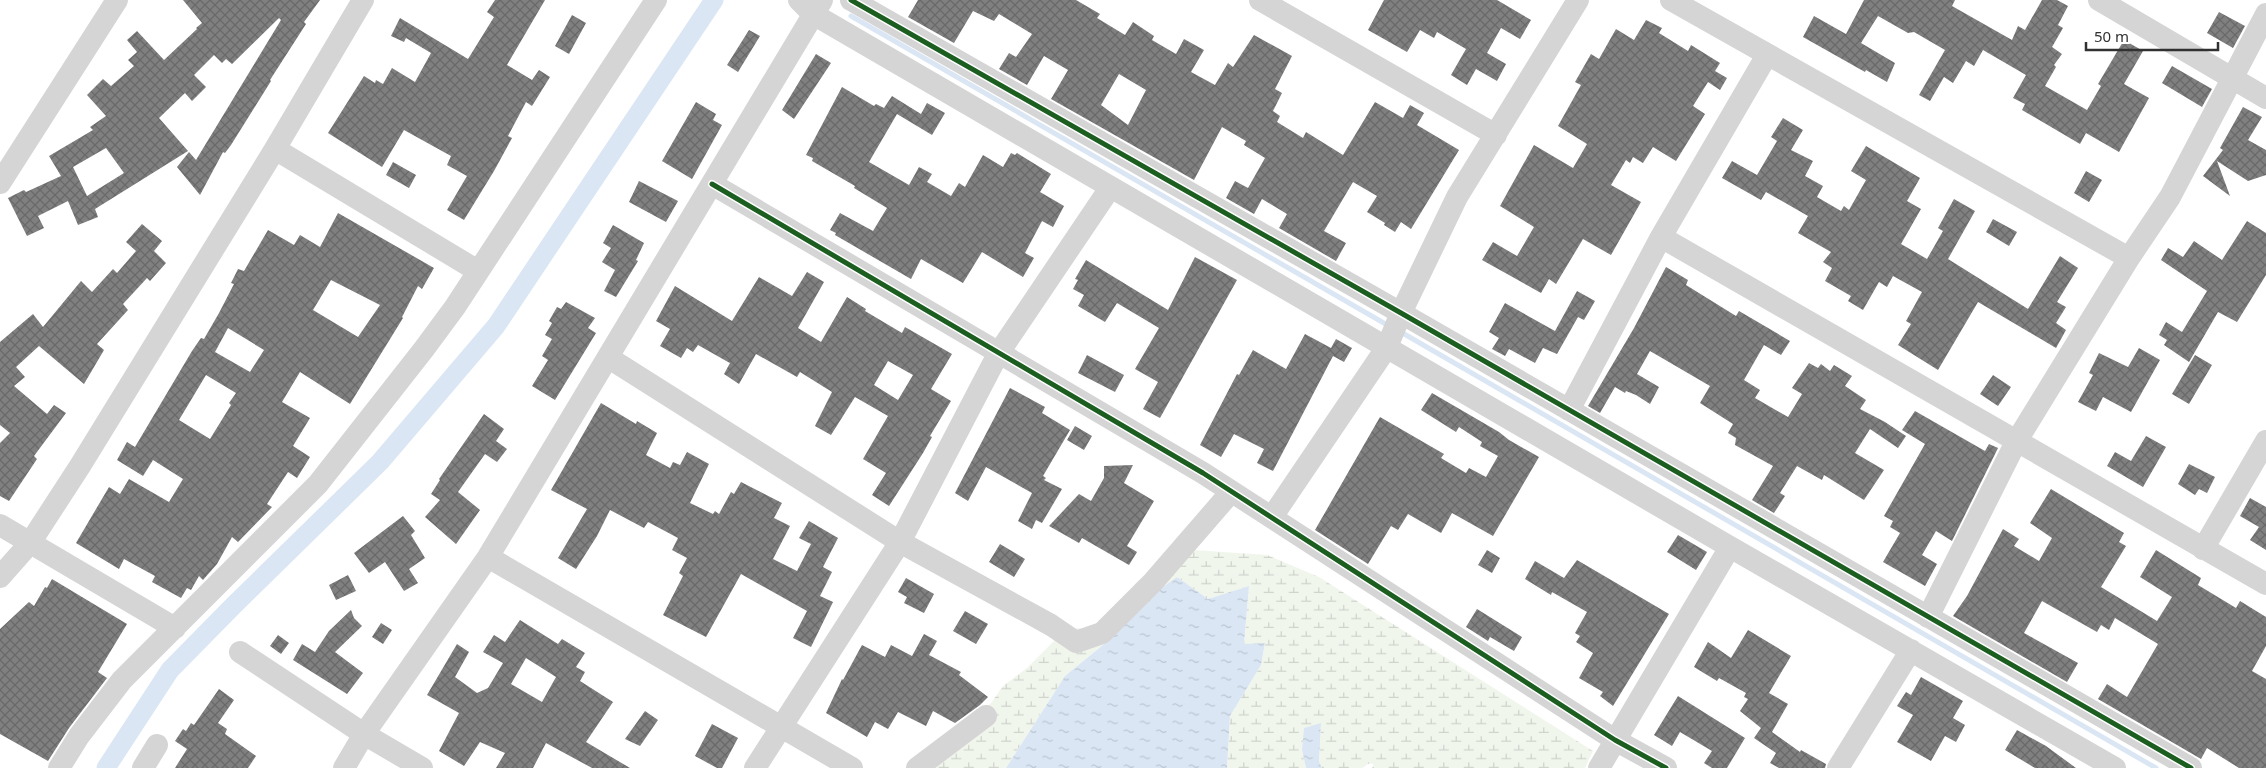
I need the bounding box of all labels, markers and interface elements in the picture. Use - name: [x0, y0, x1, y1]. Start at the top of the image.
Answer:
- scale bar: [2086, 20, 2218, 52]
- text: 50 m: [2094, 26, 2129, 46]

